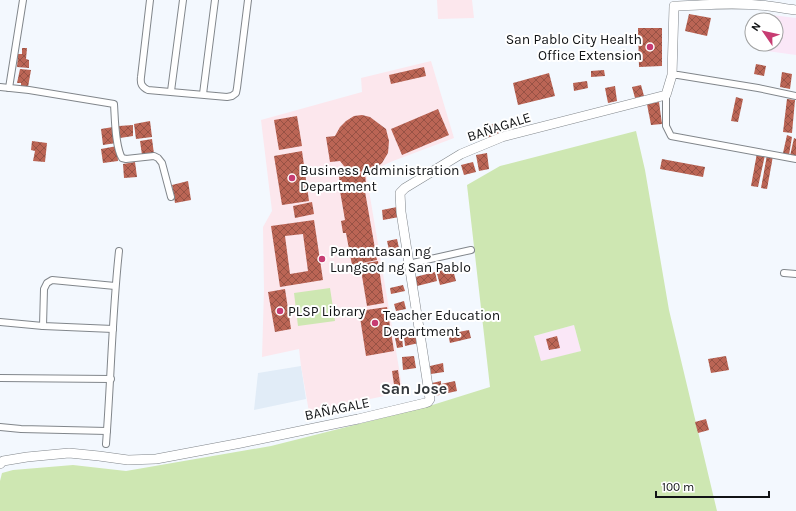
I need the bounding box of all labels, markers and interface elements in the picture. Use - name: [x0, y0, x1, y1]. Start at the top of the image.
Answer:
- north arrow: [744, 12, 784, 52]
- text: N: [749, 20, 764, 34]
- place label: San Pablo City Health Office Extension: [506, 31, 642, 64]
- marker: San Pablo City Health Office Extension: [645, 42, 655, 52]
- street label: BAÑAGALE: [465, 109, 533, 145]
- place label: Business Administration Department: [300, 162, 460, 195]
- marker: Business Administration Department: [287, 173, 297, 183]
- place label: Pamantasan ng Lungsod ng San Pablo: [330, 243, 471, 276]
- marker: Pamantasan ng Lungsod ng San Pablo: [317, 254, 327, 264]
- place label: PLSP Library: [288, 303, 366, 320]
- marker: PLSP Library: [275, 306, 285, 316]
- place label: Teacher Education Department: [383, 307, 500, 340]
- marker: Teacher Education Department: [370, 318, 380, 328]
- district label: San Jose: [381, 379, 447, 398]
- street label: BAÑAGALE: [303, 394, 371, 424]
- scale bar: [656, 473, 769, 499]
- text: 100 m: [662, 480, 694, 494]

